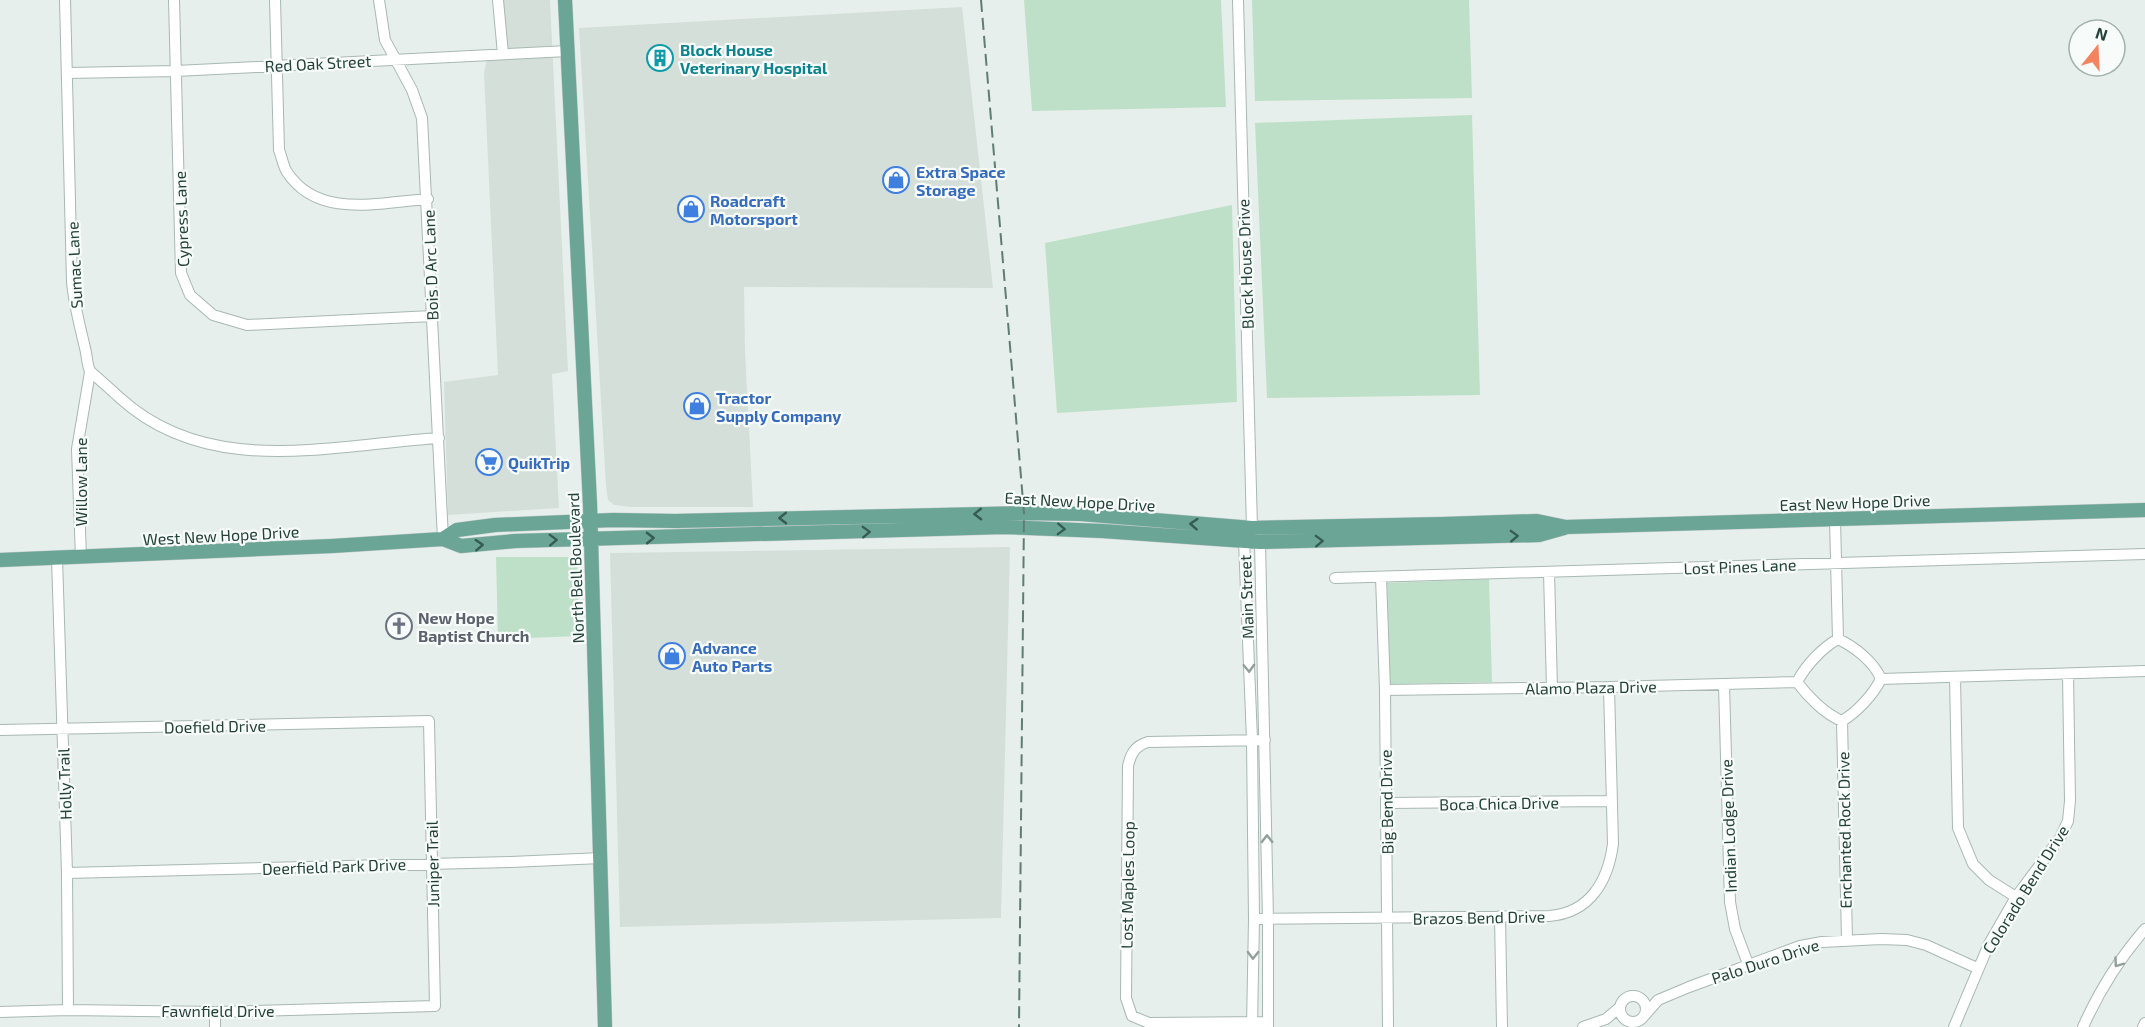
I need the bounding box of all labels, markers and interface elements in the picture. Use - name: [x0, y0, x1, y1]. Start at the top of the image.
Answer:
- north arrow: [2067, 18, 2127, 78]
- text: N: [2093, 22, 2110, 44]
- place label: Block House Veterinary Hospital: [680, 40, 828, 78]
- building icon: Block House Veterinary Hospital: [645, 43, 675, 73]
- street label: Red Oak Street: [264, 51, 372, 75]
- place label: Extra Space Storage: [916, 162, 1005, 199]
- shop icon: Extra Space Storage: [881, 165, 911, 195]
- street label: Cypress Lane: [170, 171, 192, 267]
- place label: Roadcraft Motorsport: [710, 191, 798, 228]
- shop icon: Roadcraft Motorsport: [676, 194, 706, 224]
- street label: Block House Drive: [1233, 199, 1257, 329]
- street label: Bois D Arc Lane: [419, 209, 441, 321]
- street label: Sumac Lane: [62, 221, 86, 309]
- place label: Tractor Supply Company: [716, 388, 841, 426]
- shop icon: Tractor Supply Company: [682, 391, 712, 421]
- street label: Willow Lane: [71, 437, 90, 527]
- supermarket icon: QuikTrip: [474, 447, 504, 477]
- place label: QuikTrip: [508, 453, 570, 473]
- street label: East New Hope Drive: [1004, 488, 1156, 514]
- street label: East New Hope Drive: [1779, 490, 1931, 514]
- street label: North Bell Boulevard: [563, 492, 587, 644]
- one-way arrow: [974, 507, 983, 520]
- one-way arrow: [779, 512, 788, 524]
- one-way arrow: [1189, 517, 1198, 530]
- street label: West New Hope Drive: [142, 521, 300, 549]
- one-way arrow: [1056, 523, 1065, 535]
- one-way arrow: [861, 525, 870, 538]
- one-way arrow: [1509, 530, 1518, 542]
- one-way arrow: [645, 531, 654, 544]
- one-way arrow: [549, 533, 558, 546]
- one-way arrow: [1314, 535, 1323, 547]
- one-way arrow: [474, 538, 483, 551]
- street label: Main Street: [1235, 555, 1257, 639]
- street label: Lost Pines Lane: [1683, 555, 1797, 577]
- place label: New Hope Baptist Church: [418, 608, 529, 645]
- church icon: New Hope Baptist Church: [384, 611, 414, 641]
- place label: Advance Auto Parts: [692, 638, 772, 675]
- shop icon: Advance Auto Parts: [657, 641, 687, 671]
- one-way arrow: [1242, 663, 1255, 672]
- street label: Alamo Plaza Drive: [1525, 676, 1657, 698]
- street label: Doefield Drive: [164, 716, 266, 736]
- street label: Holly Trail: [53, 747, 75, 820]
- street label: Big Bend Drive: [1376, 749, 1396, 855]
- street label: Enchanted Rock Drive: [1833, 751, 1855, 909]
- street label: Indian Lodge Drive: [1716, 759, 1740, 893]
- street label: Boca Chica Drive: [1439, 792, 1559, 814]
- street label: Juniper Trail: [422, 820, 442, 908]
- street label: Lost Maples Loop: [1116, 821, 1138, 949]
- street label: Colorado Bend Drive: [1978, 821, 2072, 957]
- one-way arrow: [1260, 835, 1273, 844]
- street label: Deerfield Park Drive: [262, 854, 406, 878]
- street label: Brazos Bend Drive: [1413, 906, 1545, 928]
- street label: Palo Duro Drive: [1709, 935, 1821, 987]
- one-way arrow: [1247, 950, 1260, 959]
- one-way arrow: [2114, 957, 2125, 968]
- street label: Fawnfield Drive: [161, 1001, 275, 1020]

